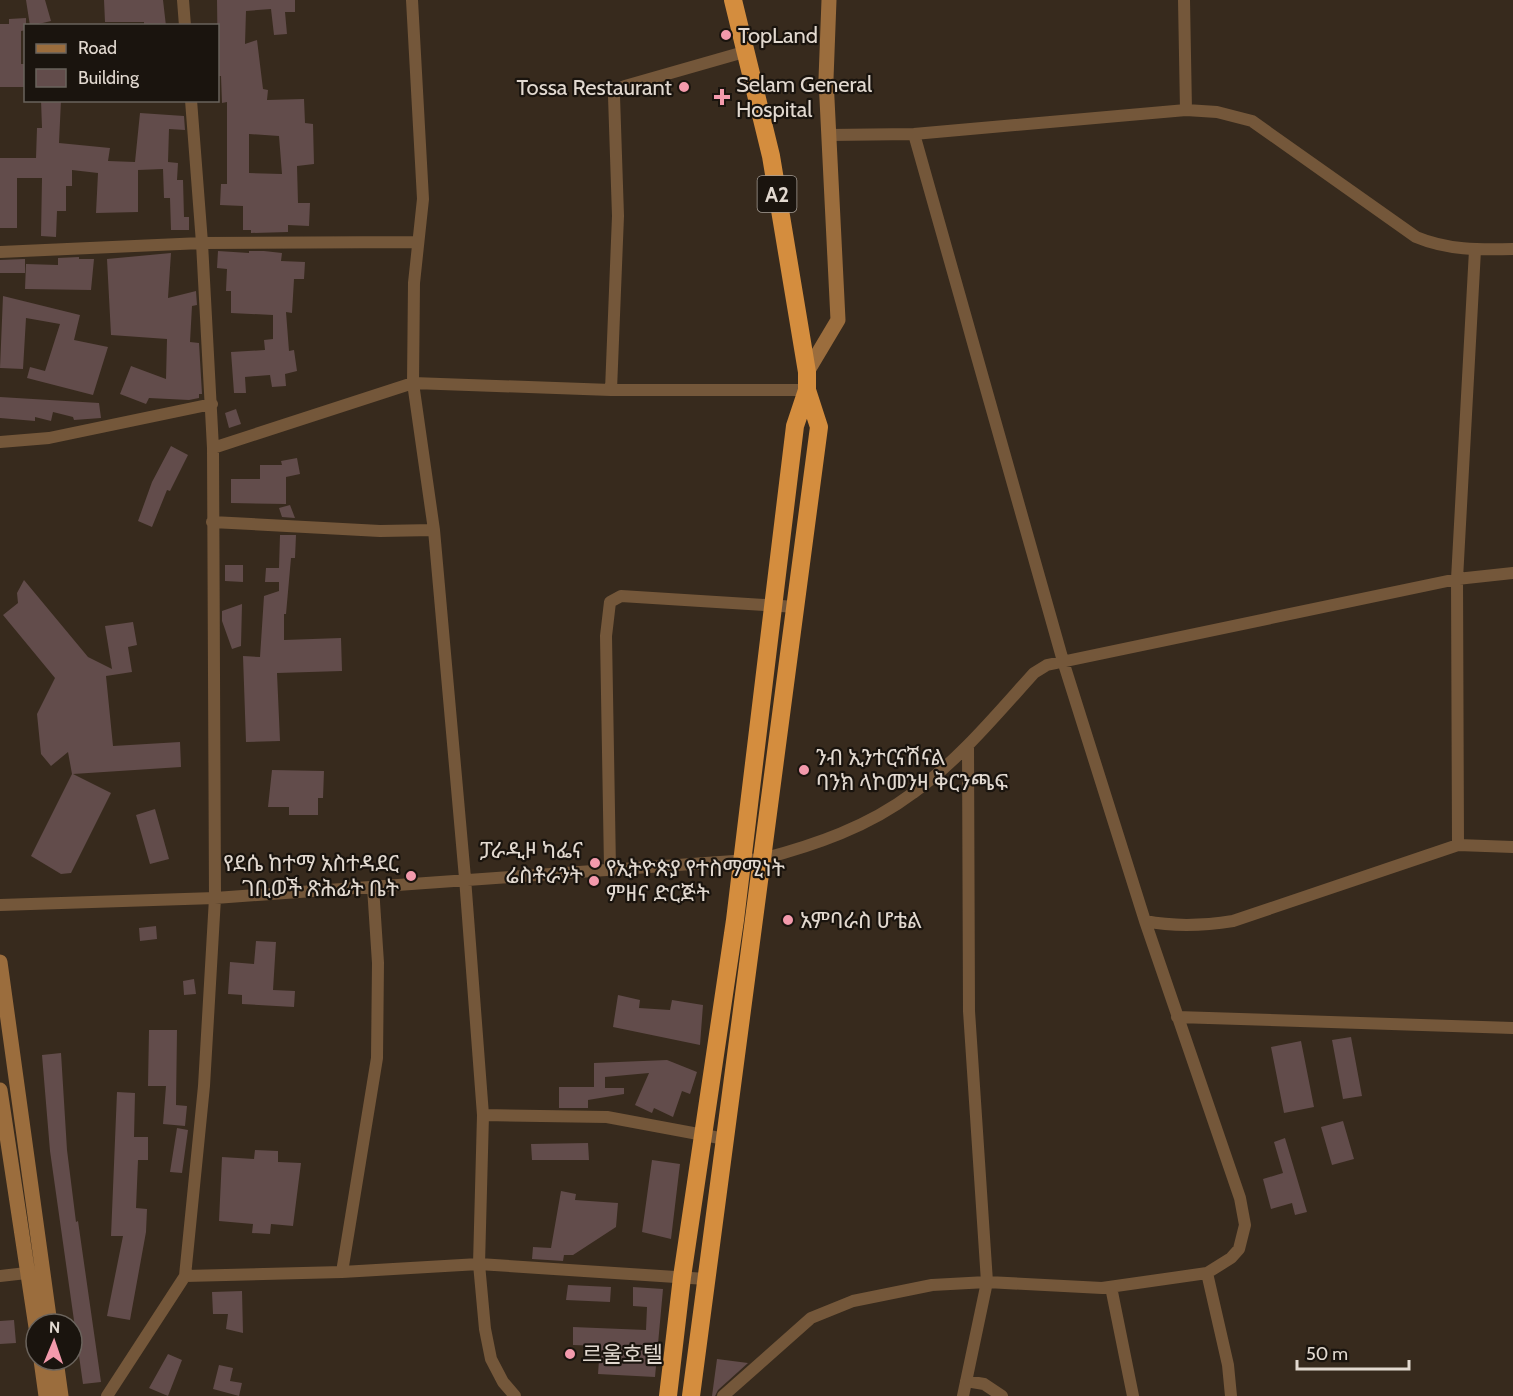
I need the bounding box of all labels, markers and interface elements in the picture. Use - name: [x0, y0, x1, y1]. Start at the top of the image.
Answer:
- place label: TopLand: [738, 22, 818, 49]
- legend: [24, 24, 219, 102]
- marker: TopLand: [719, 28, 733, 42]
- text: Road: [78, 37, 117, 59]
- text: Building: [78, 67, 140, 89]
- place label: Selam General Hospital: [736, 71, 873, 123]
- place label: Tossa Restaurant: [517, 74, 673, 101]
- marker: Tossa Restaurant: [677, 80, 691, 94]
- marker: Selam General Hospital: [713, 88, 731, 106]
- road number: A2: [758, 176, 796, 212]
- place label: ንብ ኢንተርናሽናል ባንክ ላኮመንዛ ቅርንጫፍ: [816, 744, 1008, 796]
- marker: ንብ ኢንተርናሽናል ባንክ ላኮመንዛ ቅርንጫፍ: [797, 763, 811, 777]
- place label: ፓራዲዞ ካፌና ሬስቶራንት: [480, 837, 583, 889]
- place label: የደሴ ከተማ አስተዳደር ገቢወች ጽሕፊት ቤት: [223, 850, 399, 902]
- place label: የኢትዮጵያ የተስማሚነት ምዘና ድርጅት: [606, 855, 785, 907]
- marker: ፓራዲዞ ካፌና ሬስቶራንት: [588, 856, 602, 870]
- marker: የደሴ ከተማ አስተዳደር ገቢወች ጽሕፊት ቤት: [404, 869, 418, 883]
- marker: የኢትዮጵያ የተስማሚነት ምዘና ድርጅት: [587, 874, 601, 888]
- place label: አምባራስ ሆቴል: [800, 907, 922, 934]
- marker: አምባራስ ሆቴል: [781, 913, 795, 927]
- north arrow: [24, 1312, 84, 1372]
- text: N: [49, 1318, 60, 1337]
- scale bar: [1297, 1333, 1410, 1371]
- place label: 르울호텔: [582, 1341, 663, 1368]
- text: 50 m: [1306, 1343, 1348, 1365]
- marker: 르울호텔: [563, 1347, 577, 1361]

